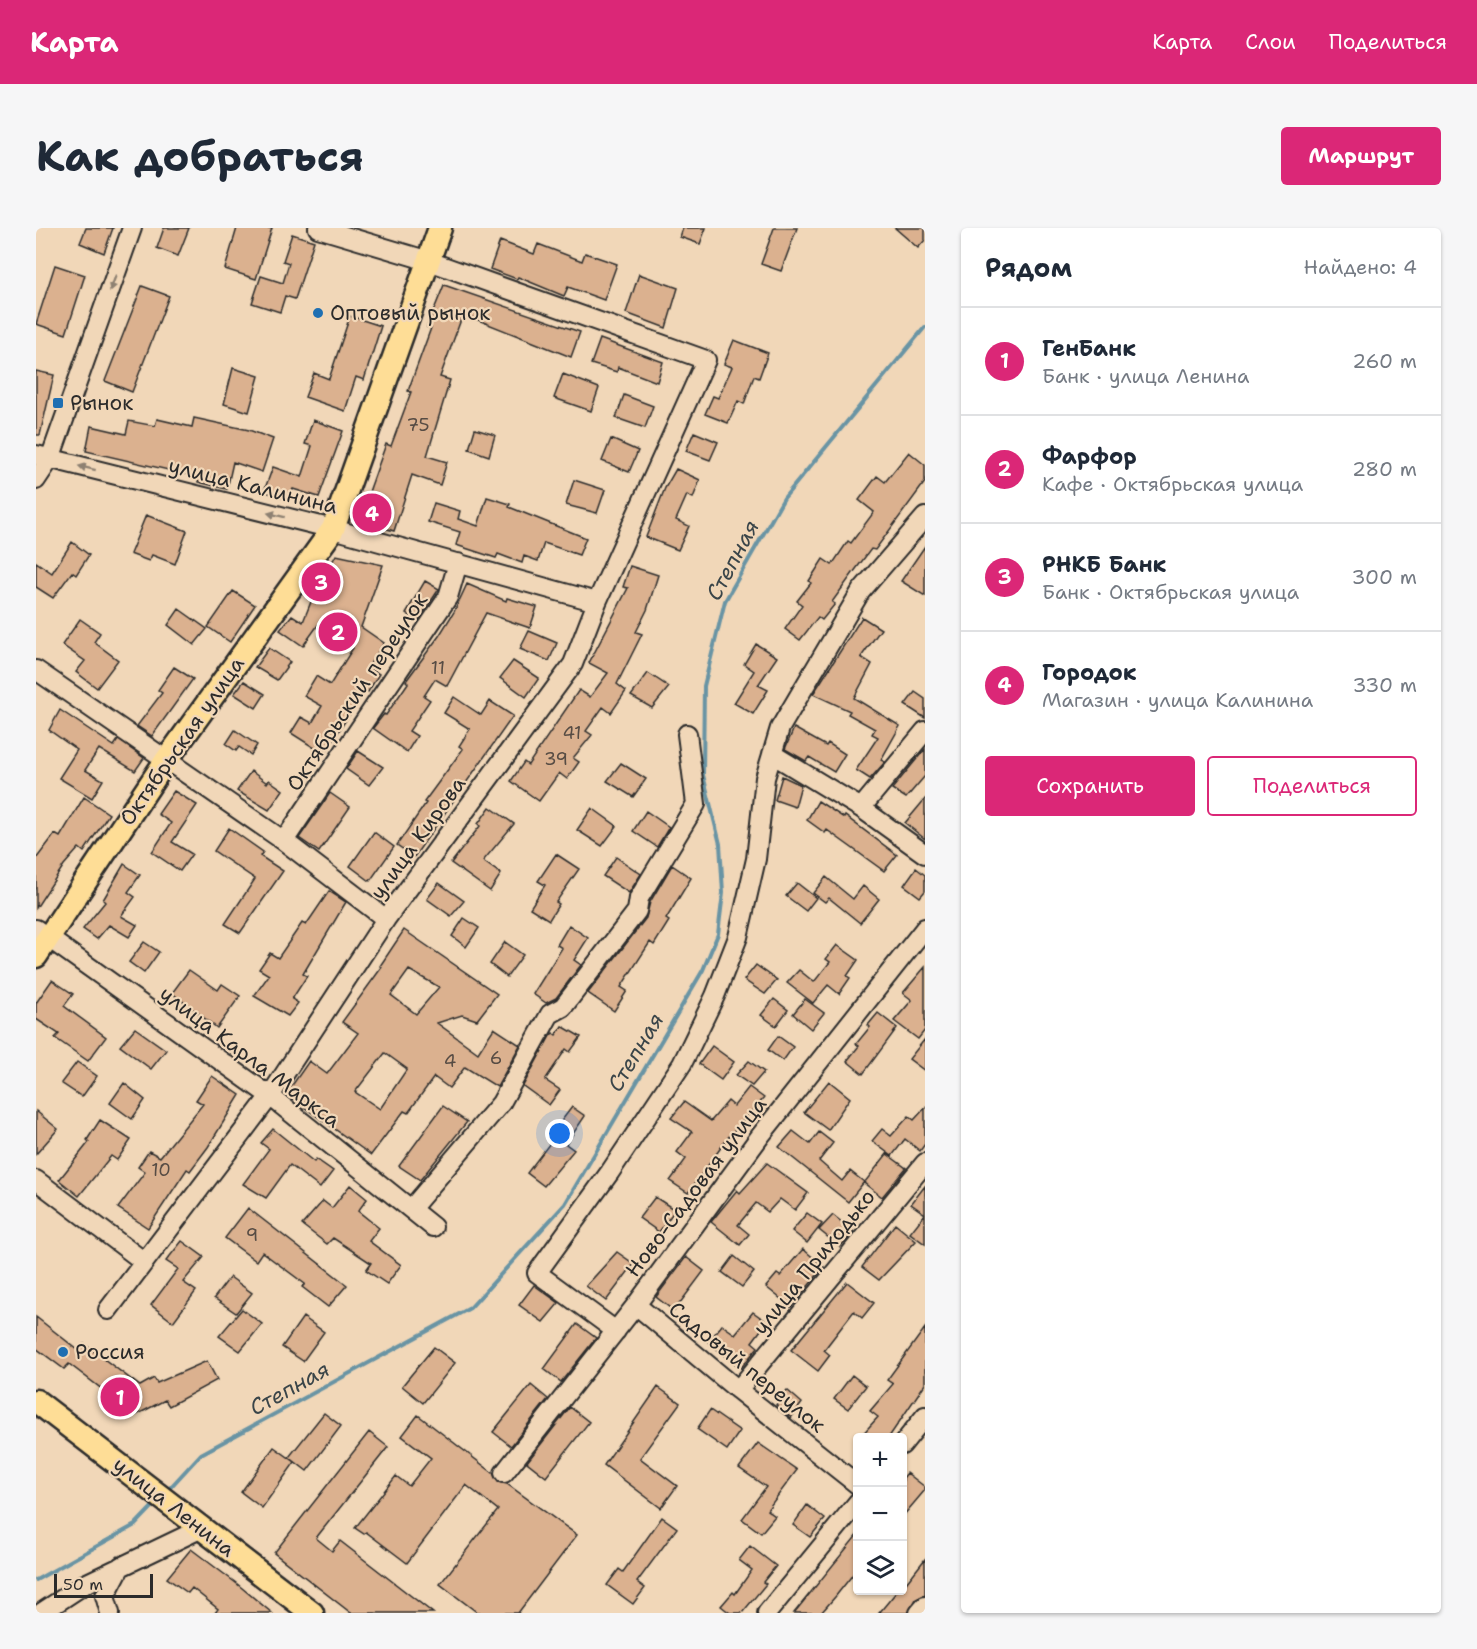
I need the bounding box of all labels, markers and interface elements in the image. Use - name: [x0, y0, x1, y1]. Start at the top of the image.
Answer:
- text: Карта: [30, 23, 119, 61]
- text: Карта: [1152, 28, 1212, 56]
- text: Слои: [1245, 28, 1296, 56]
- text: Поделиться: [1329, 28, 1447, 56]
- button: Маршрут: [1281, 127, 1441, 185]
- text: Как добраться: [36, 128, 364, 184]
- text: Рядом: [985, 250, 1072, 285]
- text: Найдено: 4: [1304, 254, 1417, 280]
- one-way arrow: [107, 274, 117, 292]
- place label: Оптовый рынок: [330, 299, 491, 327]
- marker: Оптовый рынок: [311, 306, 325, 320]
- text: ГенБанк: [1042, 334, 1136, 363]
- text: 1: [1000, 348, 1009, 374]
- text: 260 m: [1352, 348, 1417, 374]
- text: Банк · улица Ленина: [1042, 363, 1249, 389]
- place label: Рынок: [70, 389, 133, 417]
- marker: Рынок: [51, 396, 65, 410]
- house number: 75: [407, 413, 429, 437]
- text: Фарфор: [1042, 442, 1137, 471]
- street label: улица Калинина: [165, 451, 341, 521]
- text: 2: [998, 456, 1012, 482]
- text: 280 m: [1352, 456, 1417, 482]
- one-way arrow: [77, 462, 96, 472]
- text: Кафе · Октябрьская улица: [1042, 471, 1303, 497]
- pin: 4: [352, 490, 392, 536]
- one-way arrow: [267, 509, 285, 519]
- water label: Степная: [699, 515, 766, 606]
- text: РНКБ Банк: [1042, 550, 1166, 579]
- pin: 3: [302, 560, 340, 604]
- text: 3: [998, 564, 1012, 590]
- text: 300 m: [1351, 564, 1417, 590]
- text: Банк · Октябрьская улица: [1042, 579, 1299, 605]
- street label: Октябрьский переулок: [280, 587, 434, 797]
- pin: 2: [318, 610, 358, 654]
- street label: Октябрьская улица: [113, 651, 251, 831]
- house number: 11: [431, 656, 445, 680]
- text: Городок: [1042, 658, 1137, 687]
- text: 4: [998, 672, 1012, 698]
- text: 330 m: [1353, 672, 1417, 698]
- text: Магазин · улица Калинина: [1042, 687, 1313, 713]
- house number: 41: [562, 721, 582, 745]
- house number: 39: [544, 747, 568, 771]
- button: Сохранить: [985, 756, 1195, 816]
- button: Поделиться: [1207, 756, 1417, 816]
- street label: улица Кирова: [364, 771, 472, 905]
- street label: улица Карла Маркса: [154, 980, 346, 1134]
- water label: Степная: [601, 1007, 670, 1097]
- house number: 6: [490, 1046, 502, 1070]
- house number: 4: [444, 1049, 456, 1073]
- street label: Ново-Садовая улица: [619, 1091, 773, 1283]
- your location: [545, 1119, 574, 1148]
- house number: 10: [151, 1158, 171, 1182]
- street label: улица Приходько: [747, 1183, 881, 1341]
- house number: 9: [246, 1223, 258, 1247]
- street label: Садовый переулок: [663, 1295, 831, 1439]
- place label: Россия: [75, 1338, 145, 1366]
- marker: Россия: [56, 1345, 70, 1359]
- water label: Степная: [244, 1355, 334, 1422]
- pin: 1: [100, 1374, 140, 1420]
- map controls: [853, 1433, 907, 1595]
- button: +: [853, 1433, 907, 1487]
- street label: улица Ленина: [107, 1451, 241, 1563]
- button: −: [853, 1487, 907, 1541]
- button: layers: [853, 1541, 907, 1595]
- scale bar: [54, 1571, 153, 1598]
- text: 50 m: [63, 1574, 103, 1595]

